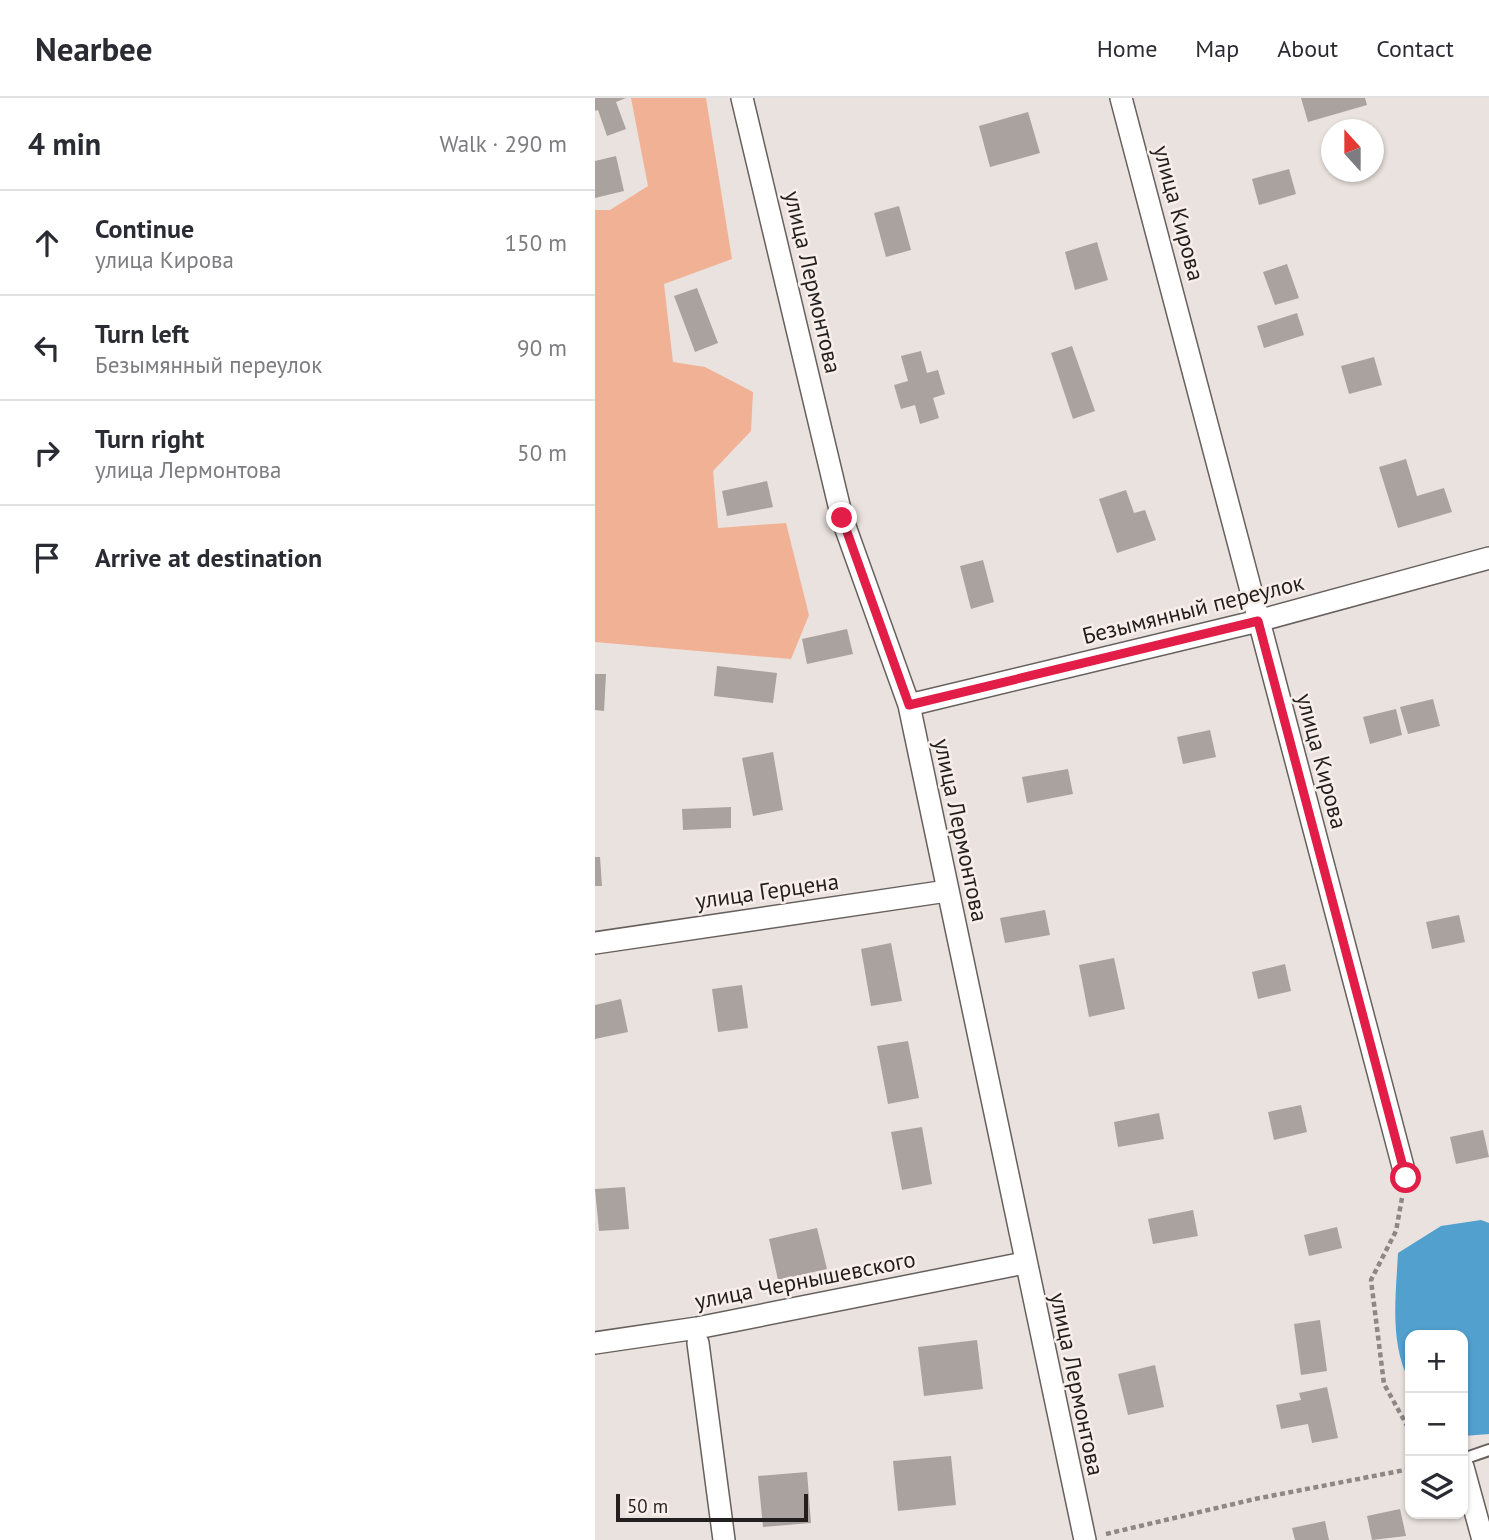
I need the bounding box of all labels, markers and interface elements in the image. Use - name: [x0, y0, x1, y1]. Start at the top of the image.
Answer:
- text: Nearbee: [35, 27, 152, 70]
- text: Home: [1097, 33, 1157, 64]
- text: Map: [1195, 33, 1239, 64]
- text: About: [1277, 33, 1338, 64]
- text: Contact: [1376, 33, 1454, 64]
- north arrow: [1321, 119, 1384, 182]
- text: 4 min: [28, 124, 101, 163]
- text: Walk · 290 m: [440, 129, 567, 158]
- street label: улица Кирова: [1147, 142, 1211, 284]
- street label: улица Лермонтова: [778, 188, 849, 376]
- text: Continue: [95, 212, 194, 245]
- icon: ahead: [28, 224, 66, 262]
- text: 150 m: [505, 228, 567, 257]
- text: улица Кирова: [95, 245, 234, 274]
- text: Turn left: [95, 317, 189, 350]
- icon: left: [28, 329, 66, 367]
- text: 90 m: [517, 333, 567, 362]
- text: Безымянный переулок: [95, 350, 322, 379]
- text: Turn right: [95, 422, 204, 455]
- icon: right: [28, 434, 66, 472]
- text: 50 m: [517, 438, 567, 467]
- text: улица Лермонтова: [95, 455, 282, 484]
- route end: [826, 502, 857, 533]
- icon: arrive: [28, 539, 66, 577]
- text: Arrive at destination: [95, 541, 322, 574]
- street label: Безымянный переулок: [1079, 567, 1307, 650]
- street label: улица Кирова: [1290, 690, 1354, 832]
- street label: улица Лермонтова: [928, 736, 995, 924]
- street label: улица Герцена: [693, 866, 841, 915]
- route start: [1390, 1162, 1421, 1193]
- street label: улица Чернышевского: [692, 1244, 918, 1315]
- street label: улица Лермонтова: [1044, 1290, 1111, 1478]
- map controls: [1405, 1330, 1468, 1519]
- button: +: [1405, 1330, 1468, 1393]
- button: −: [1405, 1393, 1468, 1456]
- button: layers: [1405, 1456, 1468, 1519]
- scale bar: [616, 1491, 809, 1523]
- text: 50 m: [627, 1494, 668, 1518]

